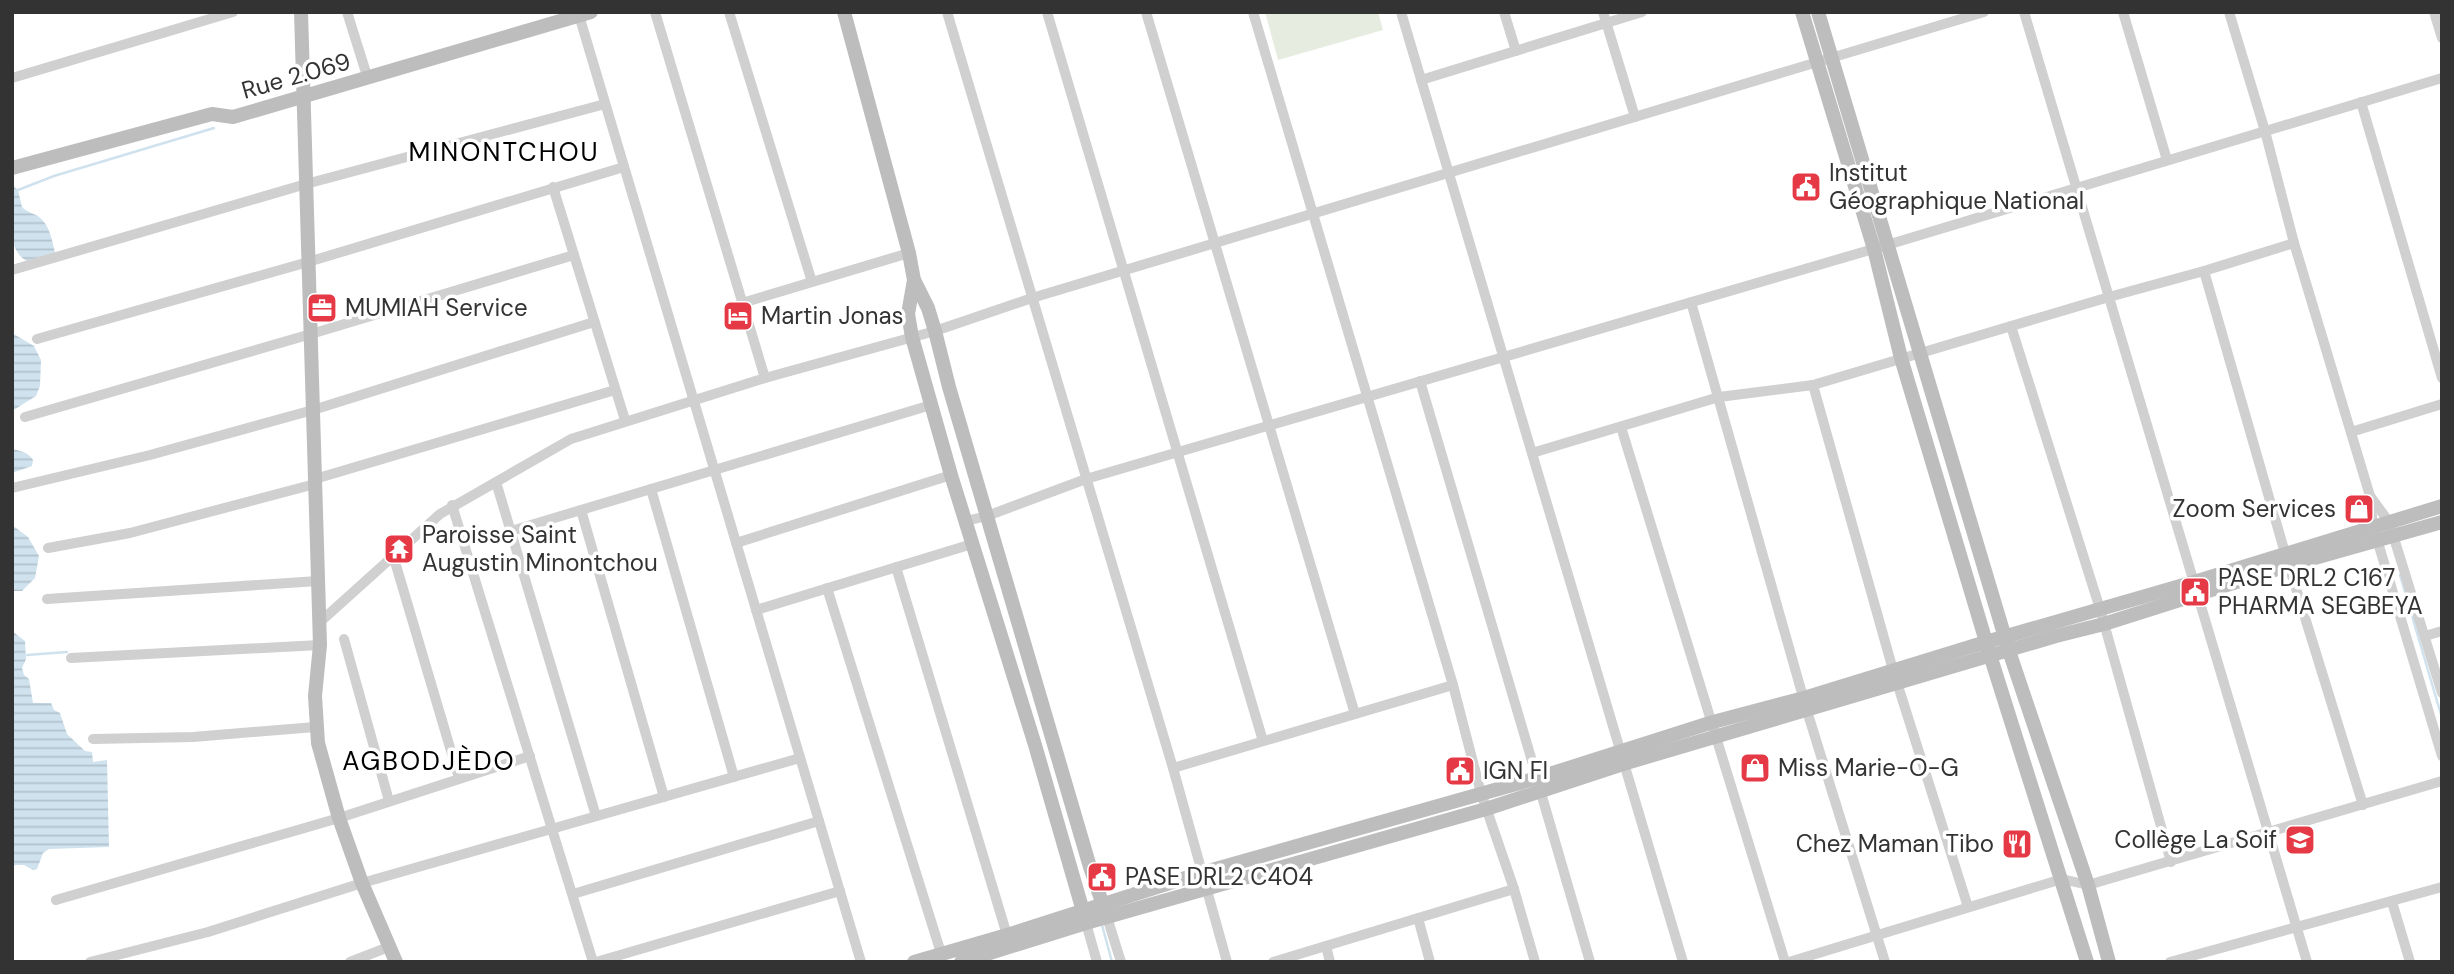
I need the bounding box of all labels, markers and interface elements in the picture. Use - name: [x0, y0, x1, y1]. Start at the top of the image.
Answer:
- street label: Rue 2.069: [238, 45, 354, 106]
- district label: MINONTCHOU: [408, 135, 600, 169]
- place label: Institut Géographique National: [1829, 157, 2084, 216]
- public building icon: Institut Géographique National: [1789, 170, 1823, 204]
- office icon: MUMIAH Service: [305, 291, 339, 325]
- place label: MUMIAH Service: [345, 292, 528, 323]
- hotel icon: Martin Jonas: [721, 299, 755, 333]
- place label: Martin Jonas: [761, 300, 904, 331]
- shop icon: Zoom Services: [2342, 492, 2376, 526]
- place label: Zoom Services: [2173, 493, 2336, 524]
- place label: Paroisse Saint Augustin Minontchou: [422, 519, 658, 578]
- temple icon: Paroisse Saint Augustin Minontchou: [382, 532, 416, 566]
- place label: PASE DRL2 C167 PHARMA SEGBEYA: [2218, 562, 2423, 621]
- public building icon: PASE DRL2 C167 PHARMA SEGBEYA: [2178, 575, 2212, 609]
- district label: AGBODJÈDO: [342, 744, 516, 778]
- shop icon: Miss Marie-O-G: [1738, 751, 1772, 785]
- place label: Miss Marie-O-G: [1778, 752, 1959, 783]
- public building icon: IGN FI: [1443, 754, 1477, 788]
- place label: IGN FI: [1483, 755, 1548, 786]
- school or university icon: Collège La Soif: [2283, 823, 2317, 857]
- place label: Collège La Soif: [2114, 824, 2277, 855]
- restaurant icon: Chez Maman Tibo: [2000, 827, 2034, 861]
- place label: Chez Maman Tibo: [1796, 828, 1994, 859]
- public building icon: PASE DRL2 C404: [1085, 860, 1119, 894]
- place label: PASE DRL2 C404: [1125, 861, 1313, 892]

